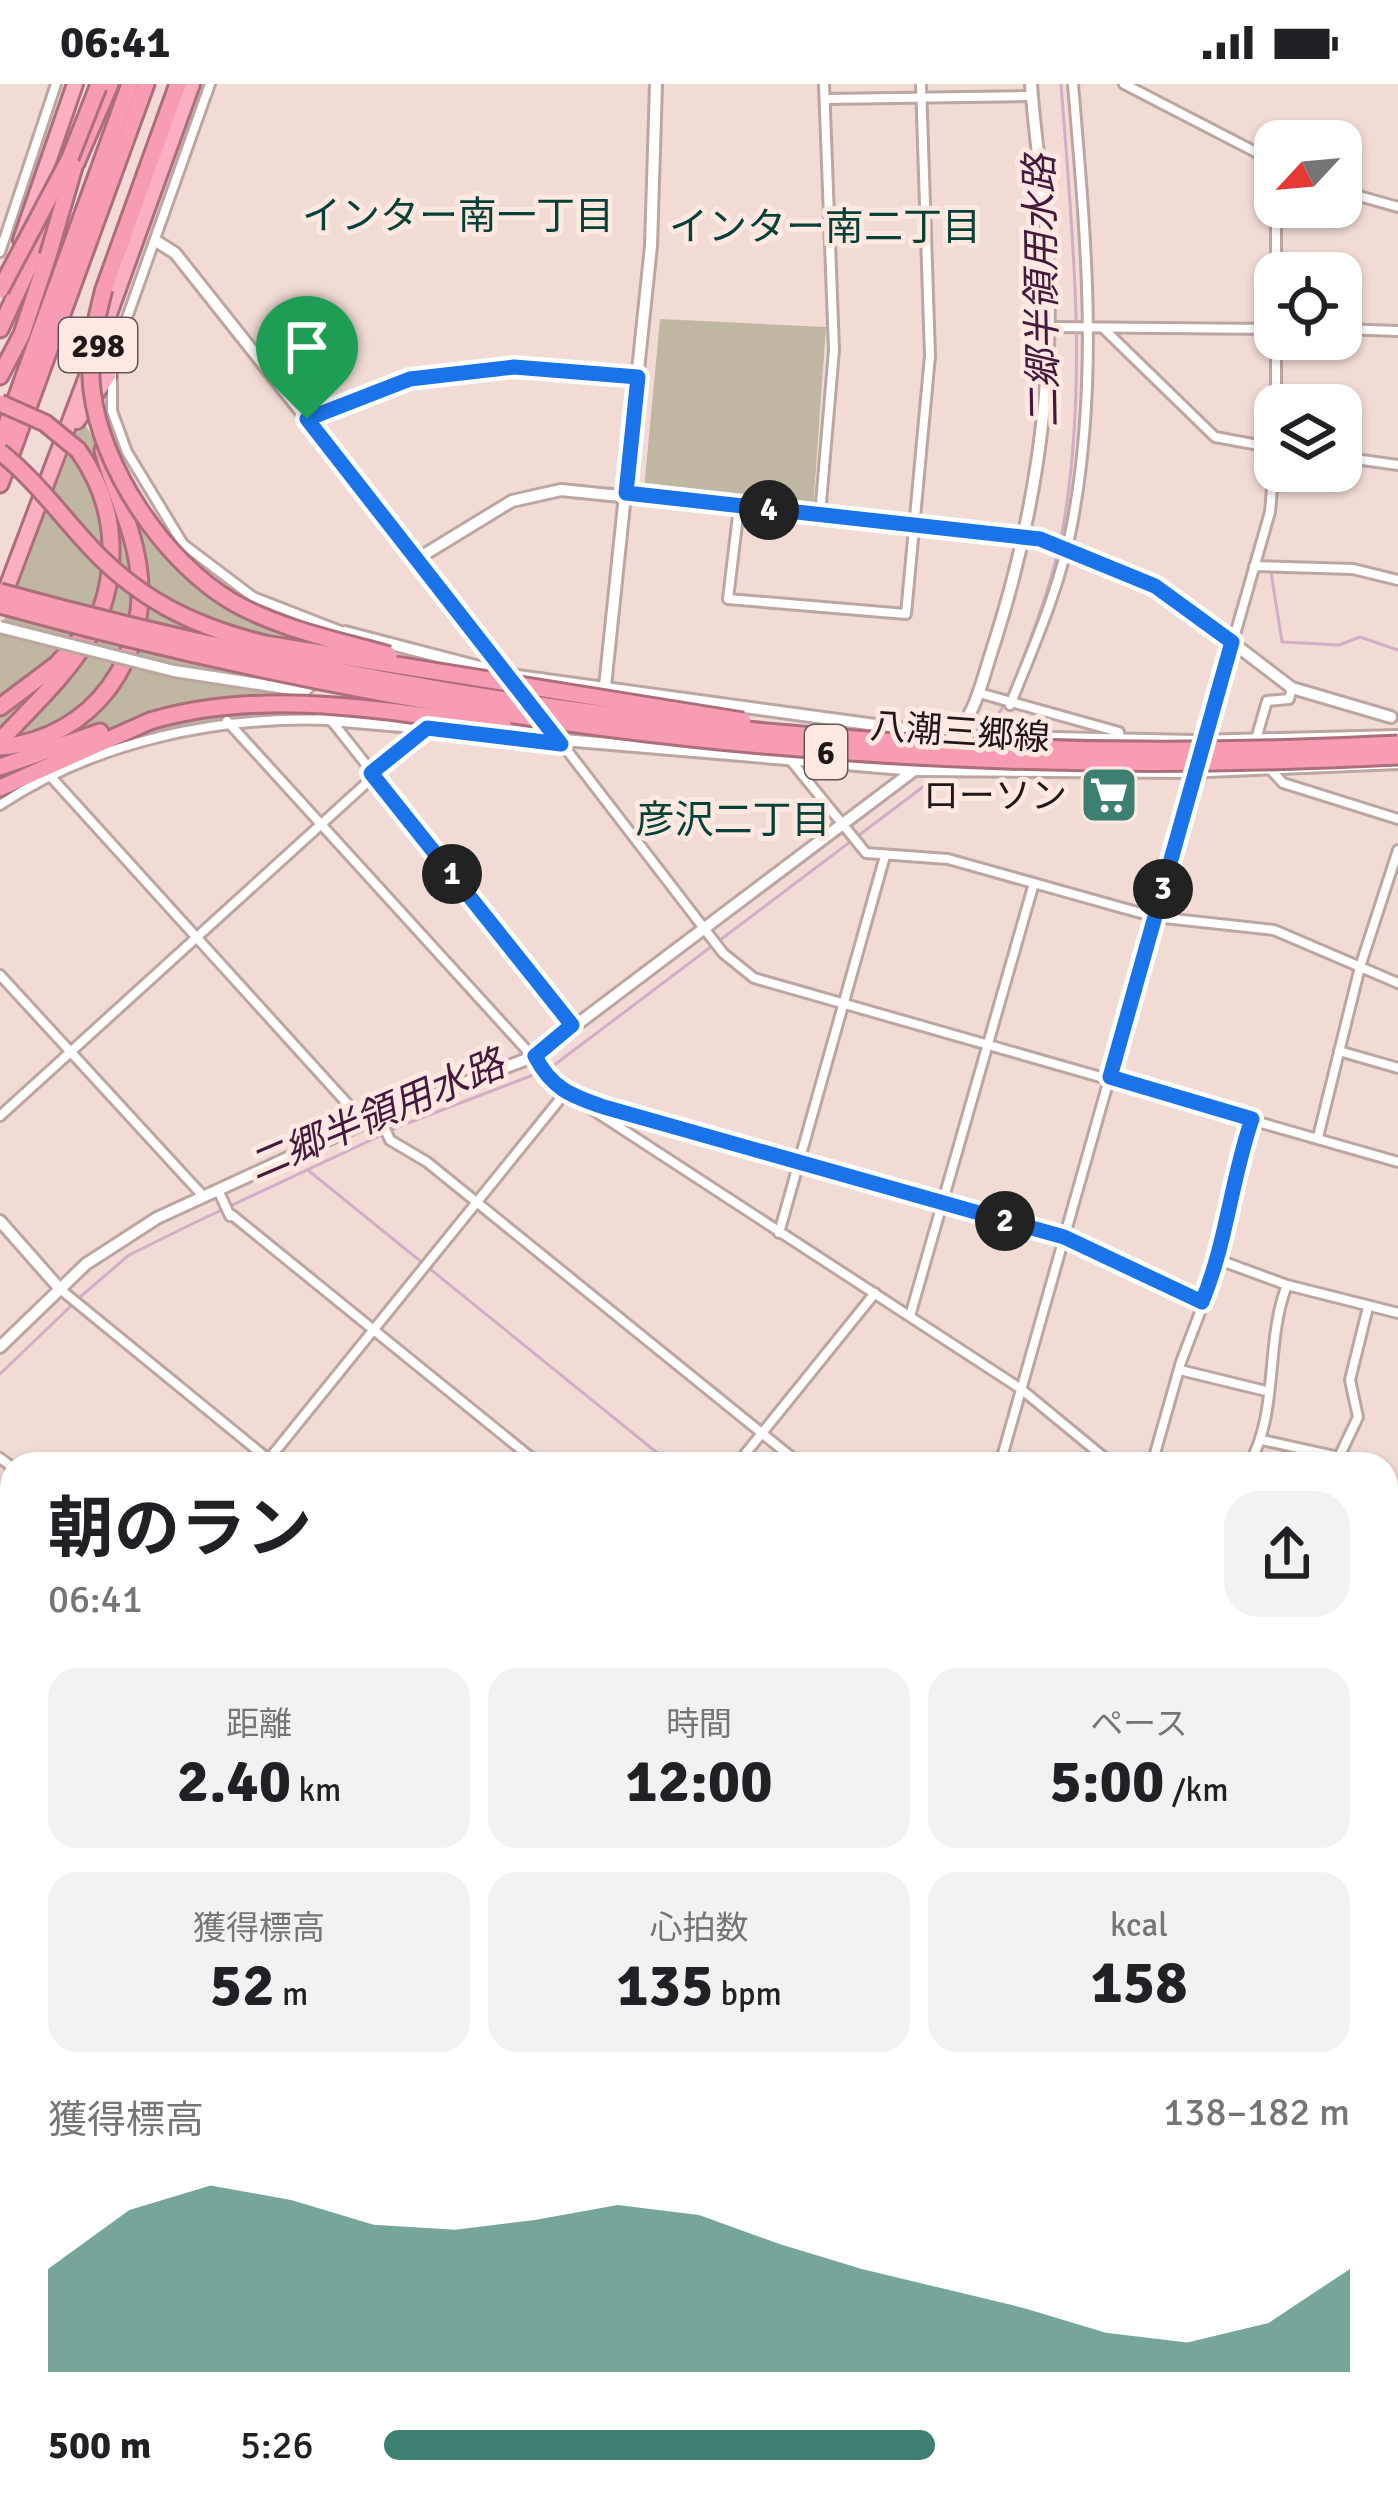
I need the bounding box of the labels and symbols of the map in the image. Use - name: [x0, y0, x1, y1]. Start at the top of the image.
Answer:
- north arrow: [1254, 120, 1362, 228]
- water label: 二郷半領用水路: [1016, 151, 1068, 428]
- district label: インター南一丁目: [302, 192, 614, 240]
- district label: インター南二丁目: [669, 203, 981, 251]
- pin: [256, 296, 358, 419]
- road number: 298: [59, 318, 137, 372]
- pin: 4: [739, 480, 799, 540]
- street label: 八潮三郷線: [869, 704, 1051, 761]
- road number: 6: [805, 725, 847, 779]
- supermarket icon: ローソン: [1078, 764, 1140, 826]
- place label: ローソン: [923, 774, 1067, 819]
- district label: 彦沢二丁目: [635, 796, 831, 844]
- pin: 1: [422, 844, 482, 904]
- pin: 3: [1133, 859, 1193, 919]
- water label: 二郷半領用水路: [241, 1038, 514, 1190]
- pin: 2: [975, 1191, 1035, 1251]

